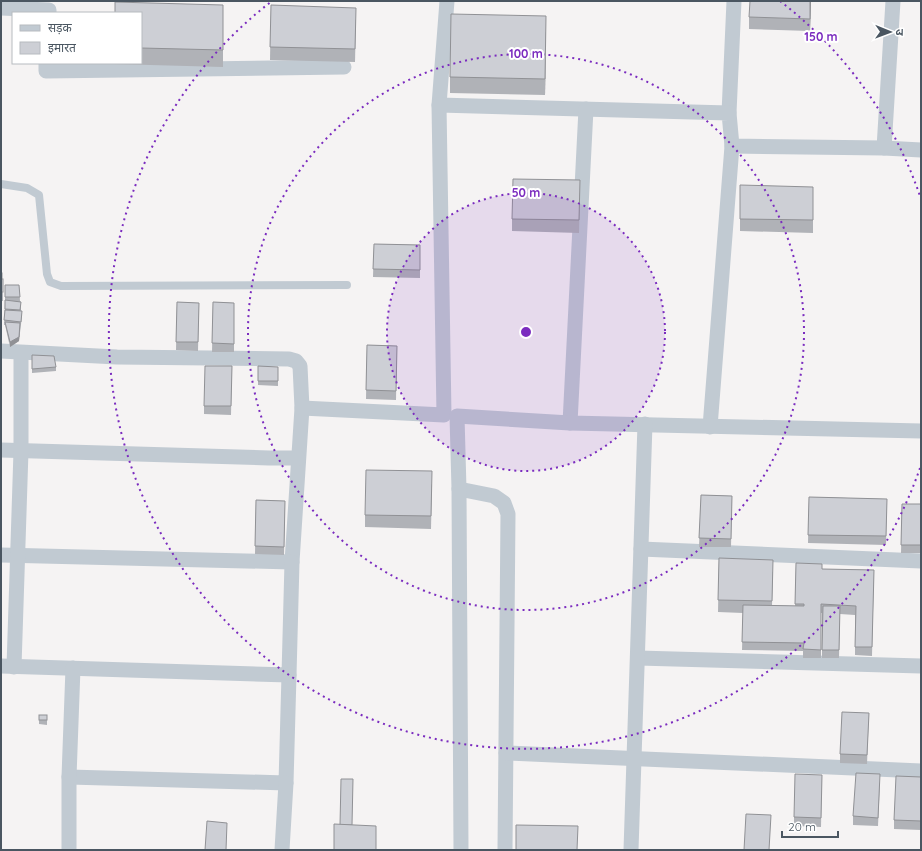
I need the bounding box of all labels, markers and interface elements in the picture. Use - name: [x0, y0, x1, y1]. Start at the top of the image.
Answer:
- legend: [12, 12, 142, 64]
- north arrow: [870, 12, 910, 52]
- text: सड़क: [48, 20, 73, 35]
- text: 150 m: [804, 29, 838, 44]
- text: उ: [893, 29, 907, 36]
- text: इमारत: [48, 40, 77, 55]
- text: 100 m: [509, 46, 543, 61]
- text: 50 m: [512, 185, 540, 200]
- centre of rings: [519, 325, 533, 339]
- scale bar: [782, 813, 838, 839]
- text: 20 m: [788, 819, 816, 834]

